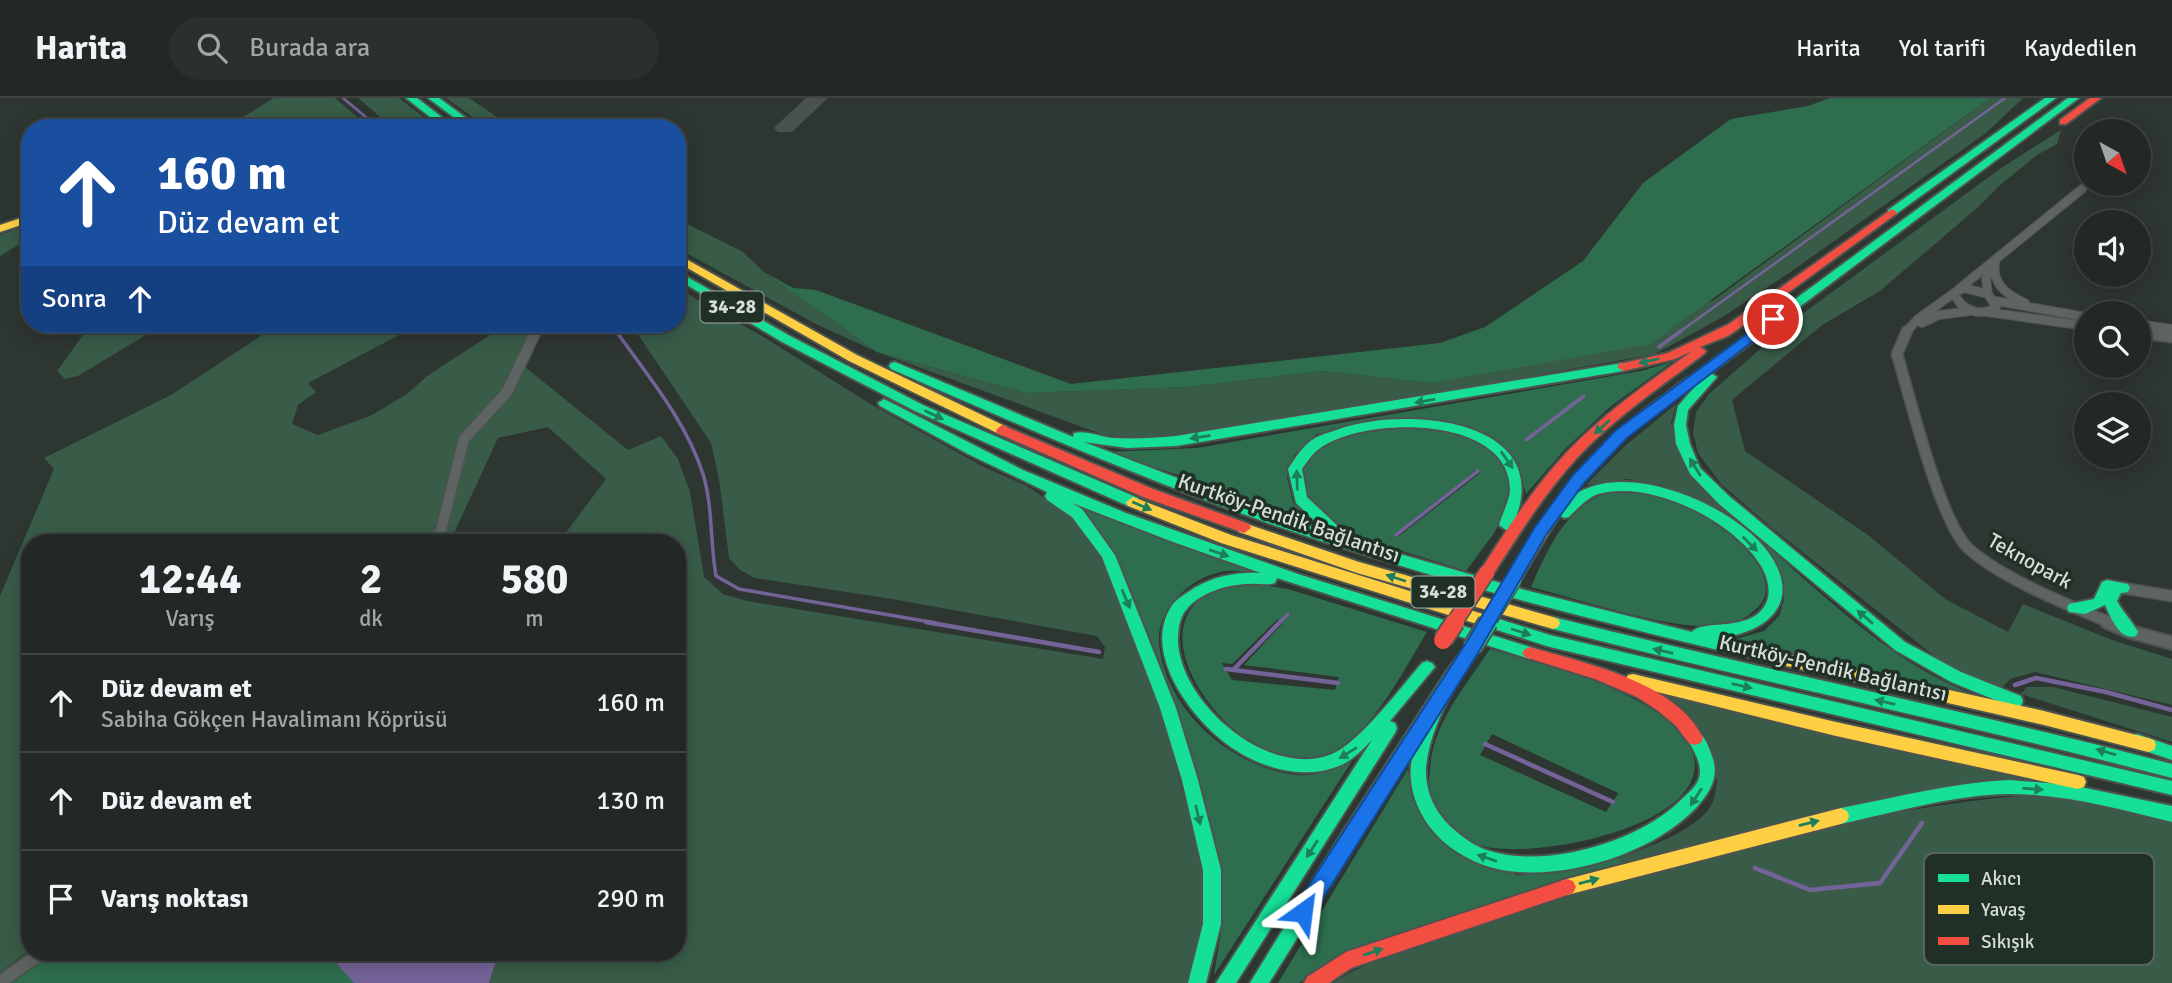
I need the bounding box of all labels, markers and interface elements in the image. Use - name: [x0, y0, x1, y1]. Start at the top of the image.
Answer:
- search box: [169, 17, 659, 80]
- text: Harita: [35, 28, 127, 69]
- icon: search: [193, 29, 231, 67]
- text: Burada ara: [249, 32, 370, 64]
- text: Harita: [1796, 33, 1861, 63]
- text: Yol tarifi: [1899, 33, 1986, 63]
- text: Kaydedilen: [2024, 33, 2137, 63]
- north arrow: [2074, 119, 2151, 196]
- map controls: [2074, 119, 2151, 469]
- text: 160 m: [157, 143, 287, 203]
- icon: ahead: [42, 147, 133, 238]
- text: Düz devam et: [157, 203, 340, 242]
- button: sound: [2074, 210, 2151, 287]
- icon: ahead: [121, 280, 159, 318]
- text: Sonra: [42, 283, 107, 315]
- pin: [1743, 289, 1803, 349]
- road number: 34-28: [700, 292, 764, 322]
- icon: arrive: [1754, 300, 1792, 338]
- button: search: [2074, 301, 2151, 378]
- one-way arrow: [1638, 356, 1660, 367]
- button: layers: [2074, 392, 2151, 469]
- one-way arrow: [1414, 396, 1436, 407]
- one-way arrow: [924, 409, 944, 421]
- one-way arrow: [1593, 419, 1611, 435]
- one-way arrow: [1189, 432, 1211, 443]
- one-way arrow: [1500, 451, 1514, 469]
- one-way arrow: [1688, 457, 1701, 477]
- street label: Kurtköy-Pendik Bağlantısı: [1175, 468, 1403, 568]
- one-way arrow: [1291, 469, 1302, 491]
- one-way arrow: [1132, 501, 1153, 512]
- street label: Teknopark: [1983, 527, 2077, 595]
- one-way arrow: [1741, 535, 1758, 552]
- one-way arrow: [1209, 548, 1230, 559]
- text: 12:44: [139, 554, 242, 605]
- text: 2: [360, 554, 382, 605]
- text: 580: [500, 554, 568, 605]
- one-way arrow: [1386, 572, 1407, 583]
- road number: 34-28: [1412, 576, 1474, 607]
- one-way arrow: [1121, 589, 1132, 610]
- text: Varış: [166, 604, 215, 633]
- text: dk: [359, 604, 383, 633]
- text: m: [525, 604, 544, 633]
- one-way arrow: [1856, 609, 1874, 625]
- one-way arrow: [1511, 628, 1532, 638]
- street label: Kurtköy-Pendik Bağlantısı: [1717, 629, 1949, 707]
- one-way arrow: [1652, 645, 1674, 656]
- text: Düz devam et: [101, 673, 252, 705]
- one-way arrow: [1731, 681, 1753, 692]
- icon: ahead: [42, 684, 80, 722]
- text: 160 m: [596, 687, 665, 719]
- one-way arrow: [1873, 696, 1895, 707]
- text: Sabiha Gökçen Havalimanı Köprüsü: [101, 705, 447, 734]
- one-way arrow: [1338, 746, 1358, 759]
- one-way arrow: [2096, 747, 2117, 757]
- icon: ahead: [42, 782, 80, 820]
- one-way arrow: [2022, 784, 2044, 795]
- text: Düz devam et: [101, 785, 252, 817]
- text: 130 m: [596, 785, 665, 817]
- one-way arrow: [1689, 787, 1702, 807]
- one-way arrow: [1193, 804, 1204, 826]
- one-way arrow: [1798, 817, 1820, 828]
- one-way arrow: [1305, 839, 1318, 858]
- one-way arrow: [1477, 852, 1498, 863]
- legend: [1924, 853, 2154, 965]
- text: Akıcı: [1981, 867, 2021, 891]
- position arrow: [1266, 875, 1340, 949]
- one-way arrow: [1579, 875, 1600, 885]
- icon: arrive: [42, 880, 80, 918]
- text: Varış noktası: [101, 883, 249, 915]
- text: 290 m: [596, 883, 665, 915]
- text: Yavaş: [1981, 898, 2026, 922]
- text: Sıkışık: [1981, 930, 2035, 954]
- one-way arrow: [1363, 946, 1384, 957]

